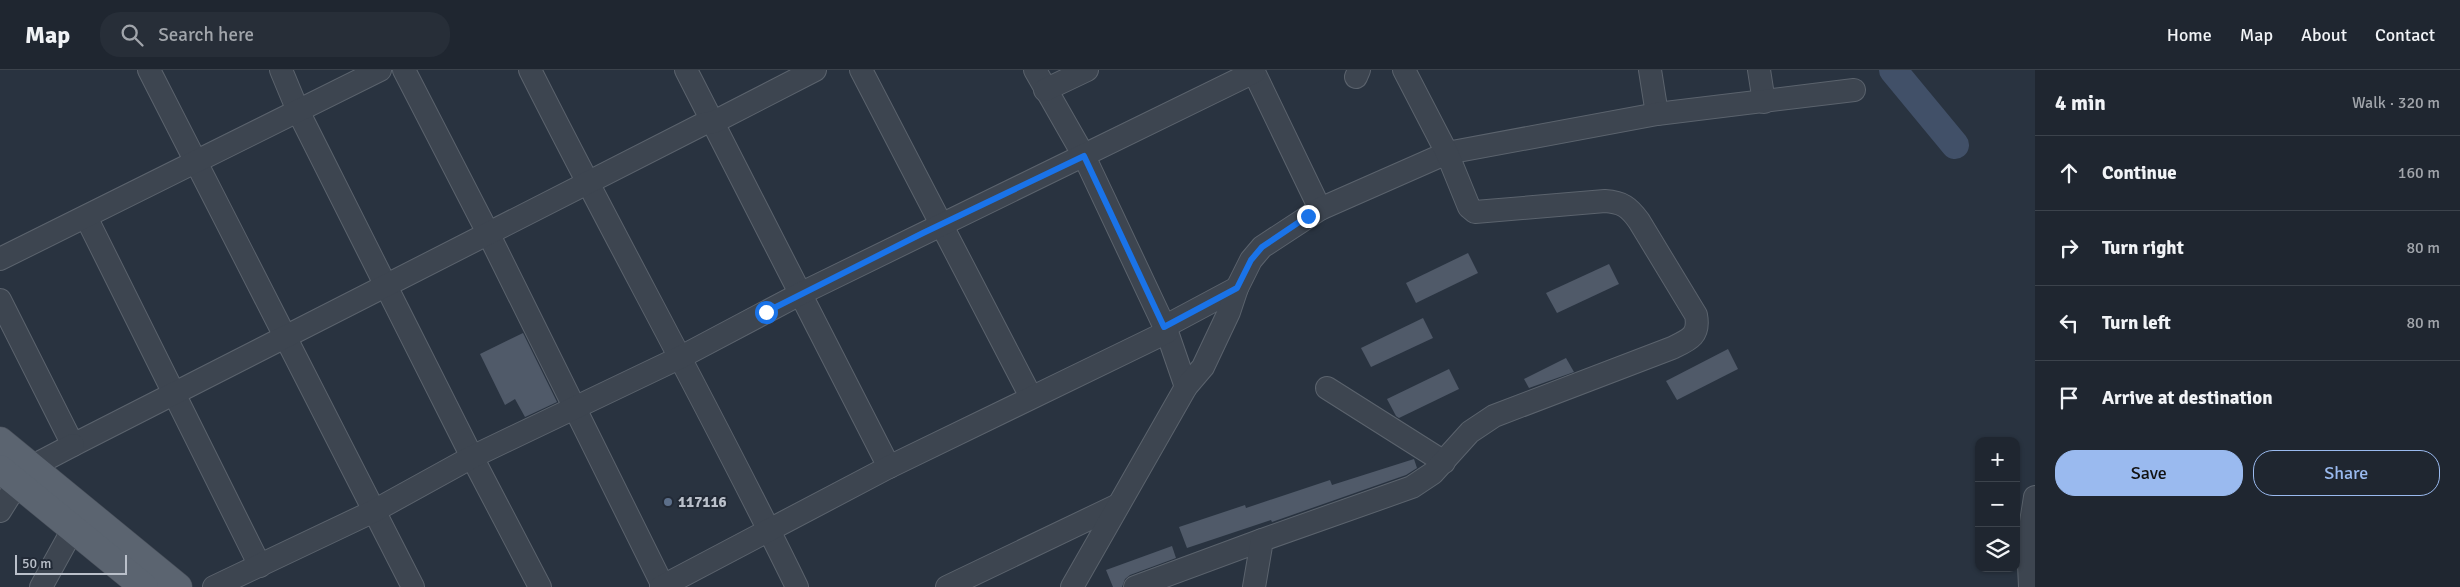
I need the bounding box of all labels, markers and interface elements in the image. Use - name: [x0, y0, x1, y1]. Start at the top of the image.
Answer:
- search box: [100, 12, 450, 57]
- text: Map: [25, 20, 70, 50]
- icon: search: [118, 21, 146, 49]
- text: Search here: [158, 23, 254, 47]
- text: Home: [2167, 24, 2212, 46]
- text: Map: [2240, 24, 2273, 46]
- text: About: [2301, 24, 2347, 46]
- text: Contact: [2375, 24, 2435, 46]
- text: 4 min: [2055, 90, 2106, 116]
- text: Walk · 320 m: [2352, 93, 2440, 113]
- icon: ahead: [2055, 159, 2083, 187]
- text: Continue: [2102, 161, 2177, 185]
- text: 160 m: [2398, 163, 2440, 183]
- route end: [1297, 205, 1320, 228]
- icon: right: [2055, 234, 2083, 262]
- text: Turn right: [2102, 236, 2184, 260]
- text: 80 m: [2406, 238, 2440, 258]
- route start: [755, 301, 778, 324]
- icon: left: [2055, 309, 2083, 337]
- text: Turn left: [2102, 311, 2171, 335]
- text: 80 m: [2406, 313, 2440, 333]
- icon: arrive: [2055, 384, 2083, 412]
- text: Arrive at destination: [2102, 386, 2273, 410]
- map controls: [1975, 437, 2020, 572]
- button: +: [1975, 437, 2020, 482]
- button: Save: [2055, 450, 2243, 496]
- button: Share: [2253, 450, 2440, 496]
- button: −: [1975, 482, 2020, 527]
- place label: 117116: [678, 493, 727, 511]
- marker: 117116: [662, 496, 674, 508]
- button: layers: [1975, 527, 2020, 572]
- scale bar: [15, 552, 128, 575]
- text: 50 m: [22, 555, 51, 572]

